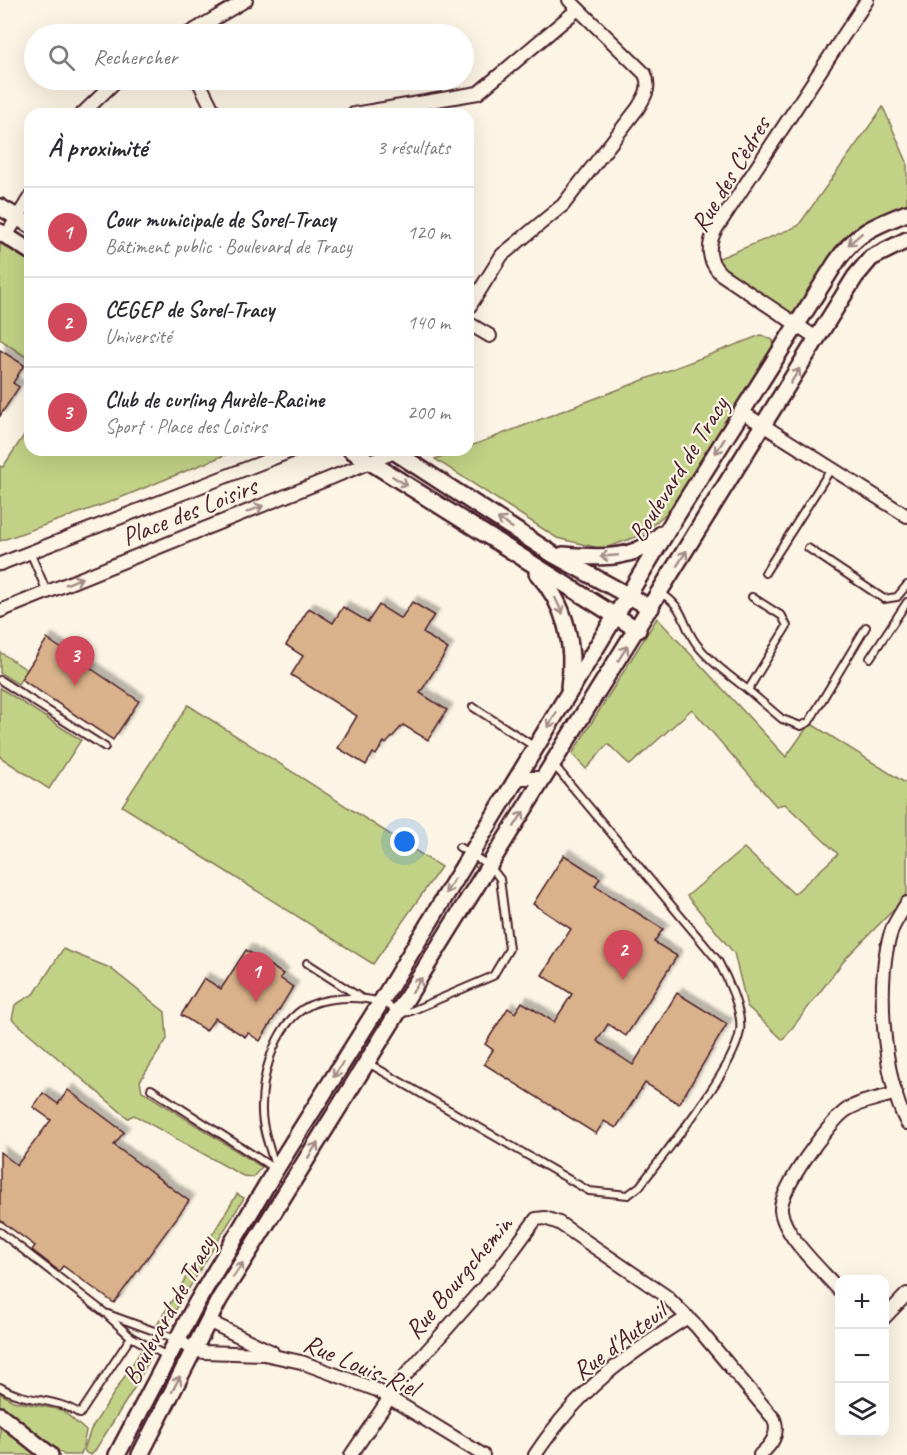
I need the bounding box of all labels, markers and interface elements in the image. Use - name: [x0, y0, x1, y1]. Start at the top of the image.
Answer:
- search box: [24, 24, 474, 90]
- icon: search: [45, 41, 78, 74]
- text: Rechercher: [93, 43, 177, 71]
- street label: Rue des Cèdres: [683, 109, 779, 238]
- text: À proximité: [48, 131, 147, 164]
- text: 3 résultats: [377, 135, 450, 160]
- text: Cour municipale de Sorel-Tracy: [105, 206, 335, 234]
- text: 1: [63, 220, 72, 245]
- text: 120 m: [407, 220, 450, 245]
- one-way arrow: [848, 232, 863, 246]
- text: Bâtiment public · Boulevard de Tracy: [105, 234, 352, 259]
- text: CEGEP de Sorel-Tracy: [105, 296, 274, 324]
- text: 2: [63, 310, 72, 335]
- text: 140 m: [407, 310, 450, 335]
- text: Université: [105, 324, 171, 349]
- one-way arrow: [790, 368, 802, 385]
- text: Club de curling Aurèle-Racine: [105, 386, 324, 414]
- street label: Boulevard de Tracy: [621, 389, 737, 548]
- text: 3: [63, 400, 72, 425]
- text: 200 m: [407, 400, 450, 425]
- text: Sport · Place des Loisirs: [105, 414, 266, 439]
- one-way arrow: [714, 437, 726, 454]
- street label: Place des Loisirs: [117, 469, 264, 554]
- one-way arrow: [391, 476, 408, 488]
- one-way arrow: [245, 503, 264, 514]
- one-way arrow: [497, 517, 514, 529]
- one-way arrow: [677, 550, 689, 567]
- one-way arrow: [600, 551, 620, 562]
- one-way arrow: [64, 575, 83, 586]
- one-way arrow: [554, 597, 566, 615]
- pin: 3: [56, 636, 94, 686]
- one-way arrow: [616, 645, 629, 662]
- one-way arrow: [546, 711, 558, 728]
- one-way arrow: [514, 811, 526, 828]
- your location: [390, 827, 419, 856]
- one-way arrow: [444, 877, 456, 894]
- pin: 2: [604, 930, 642, 980]
- pin: 1: [236, 952, 276, 1002]
- one-way arrow: [412, 977, 424, 994]
- one-way arrow: [332, 1061, 344, 1078]
- one-way arrow: [308, 1142, 320, 1159]
- street label: Rue Bourgchemin: [397, 1208, 520, 1346]
- street label: Boulevard de Tracy: [114, 1228, 224, 1390]
- one-way arrow: [232, 1263, 244, 1279]
- map controls: [835, 1275, 889, 1437]
- button: +: [835, 1275, 889, 1329]
- street label: Rue d'Auteuil: [566, 1293, 676, 1387]
- street label: Rue Louis-Riel: [299, 1327, 427, 1406]
- button: −: [835, 1329, 889, 1383]
- one-way arrow: [171, 1375, 182, 1393]
- button: layers: [835, 1383, 889, 1437]

